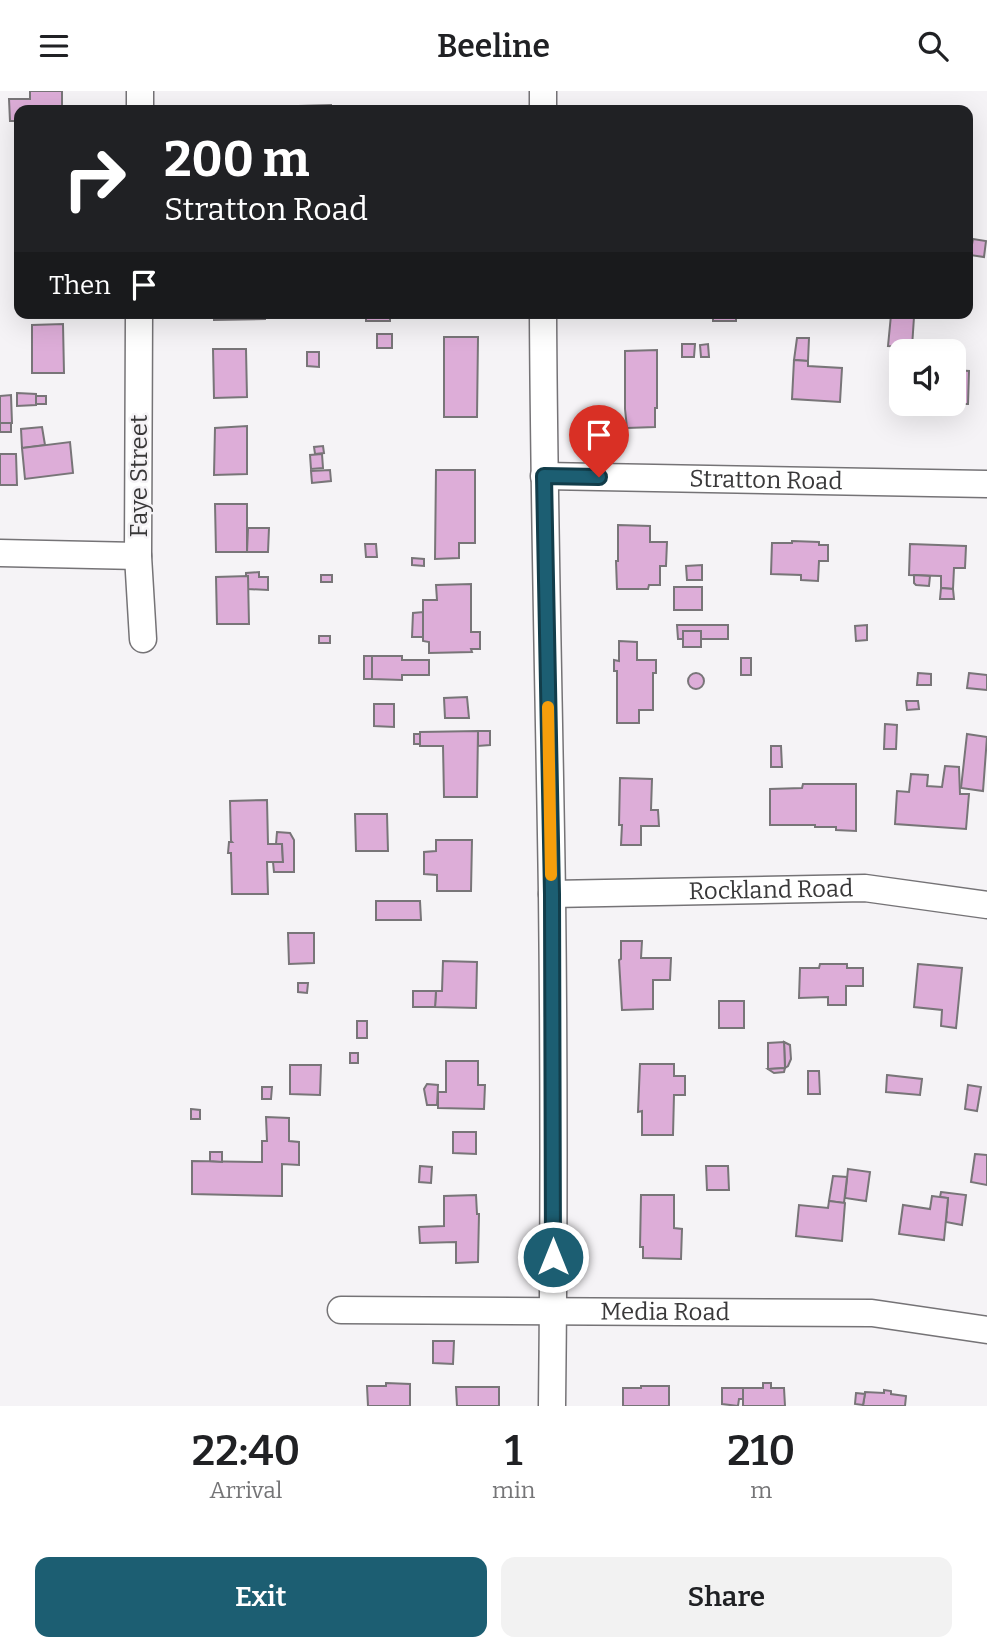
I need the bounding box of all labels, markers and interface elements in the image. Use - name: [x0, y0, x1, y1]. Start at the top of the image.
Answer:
- icon: menu: [35, 27, 73, 65]
- text: Beeline: [437, 27, 550, 65]
- icon: search: [914, 27, 952, 65]
- text: 200 m: [164, 130, 309, 189]
- icon: right: [49, 133, 140, 224]
- text: Stratton Road: [164, 190, 368, 228]
- icon: arrive: [125, 266, 163, 304]
- text: Then: [49, 270, 111, 301]
- map controls: [889, 339, 966, 416]
- button: sound: [889, 339, 966, 416]
- pin: [569, 405, 629, 477]
- street label: Faye Street: [125, 414, 153, 538]
- icon: arrive: [580, 416, 618, 454]
- street label: Stratton Road: [689, 465, 843, 495]
- street label: Rockland Road: [688, 874, 854, 905]
- position arrow: [516, 1220, 590, 1294]
- street label: Media Road: [600, 1297, 730, 1326]
- text: 22:40: [192, 1426, 300, 1476]
- text: 1: [505, 1426, 523, 1476]
- text: 210: [727, 1426, 795, 1476]
- text: Arrival: [210, 1476, 282, 1504]
- text: min: [492, 1476, 535, 1504]
- text: m: [750, 1476, 772, 1504]
- button: Exit: [35, 1557, 487, 1637]
- button: Share: [501, 1557, 952, 1637]

